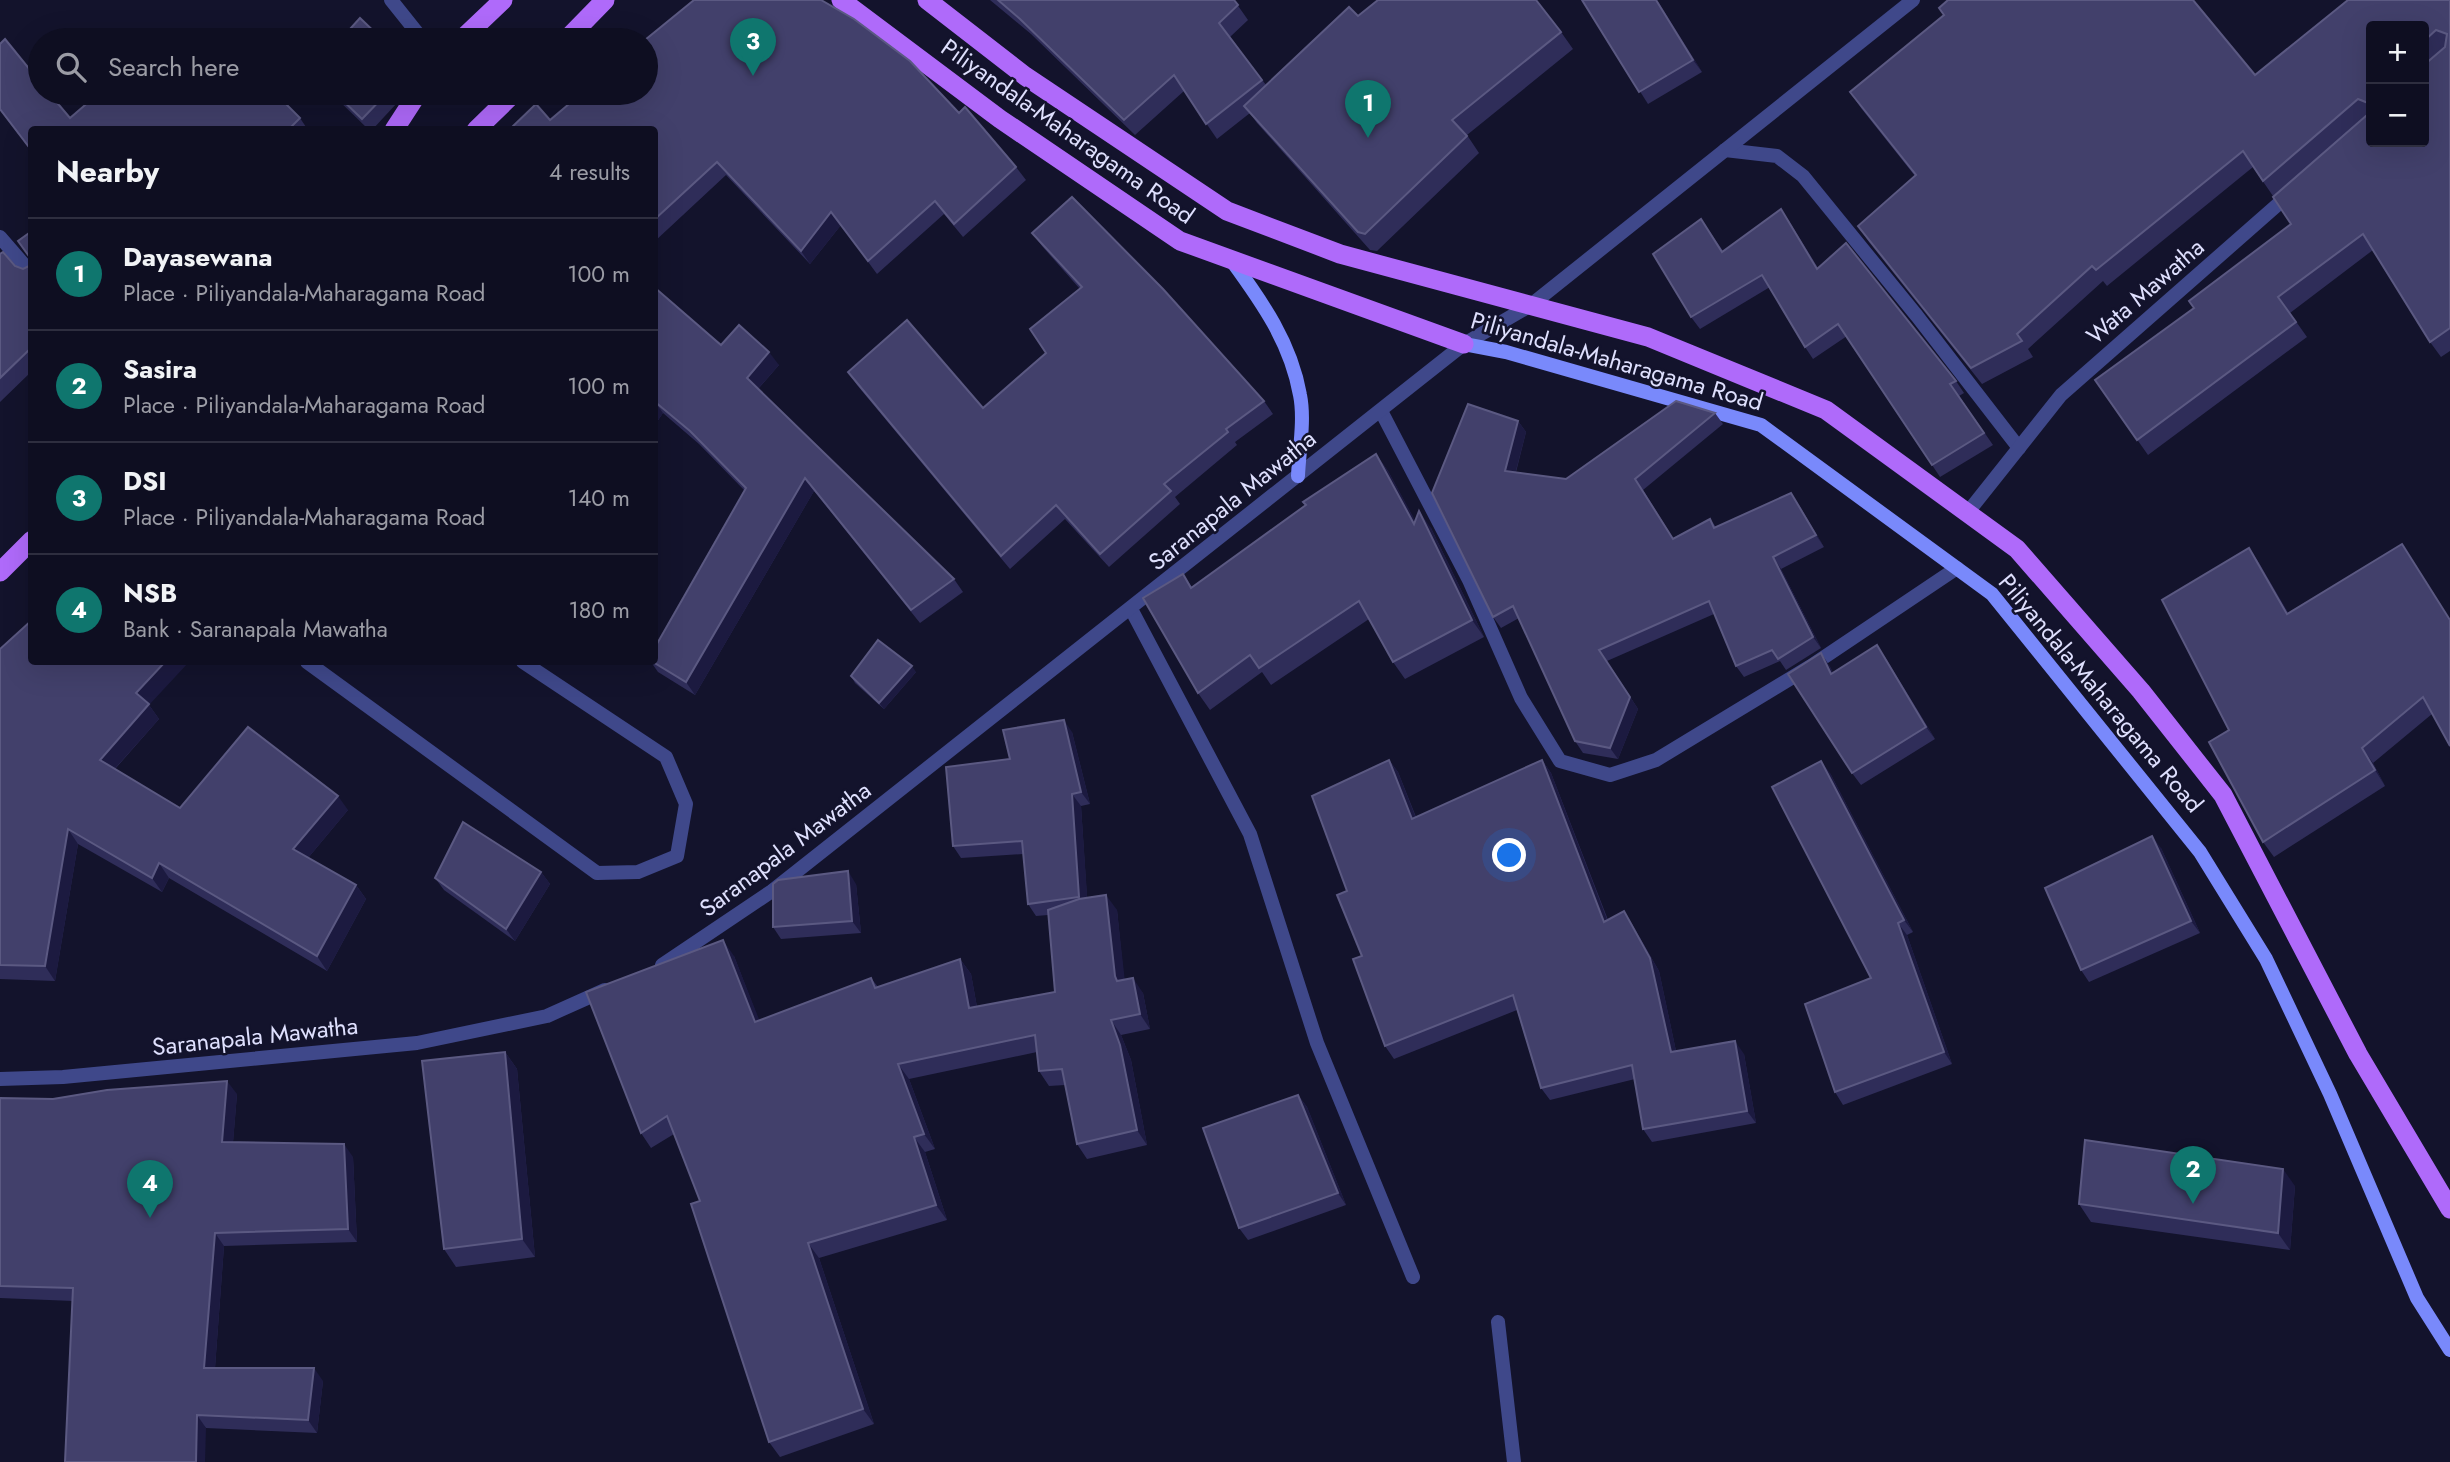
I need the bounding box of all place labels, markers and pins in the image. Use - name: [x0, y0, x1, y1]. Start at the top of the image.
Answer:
- pin: 3: [730, 18, 776, 76]
- pin: 1: [1345, 80, 1391, 138]
- pin: 2: [2170, 1146, 2216, 1204]
- pin: 4: [127, 1160, 173, 1218]

